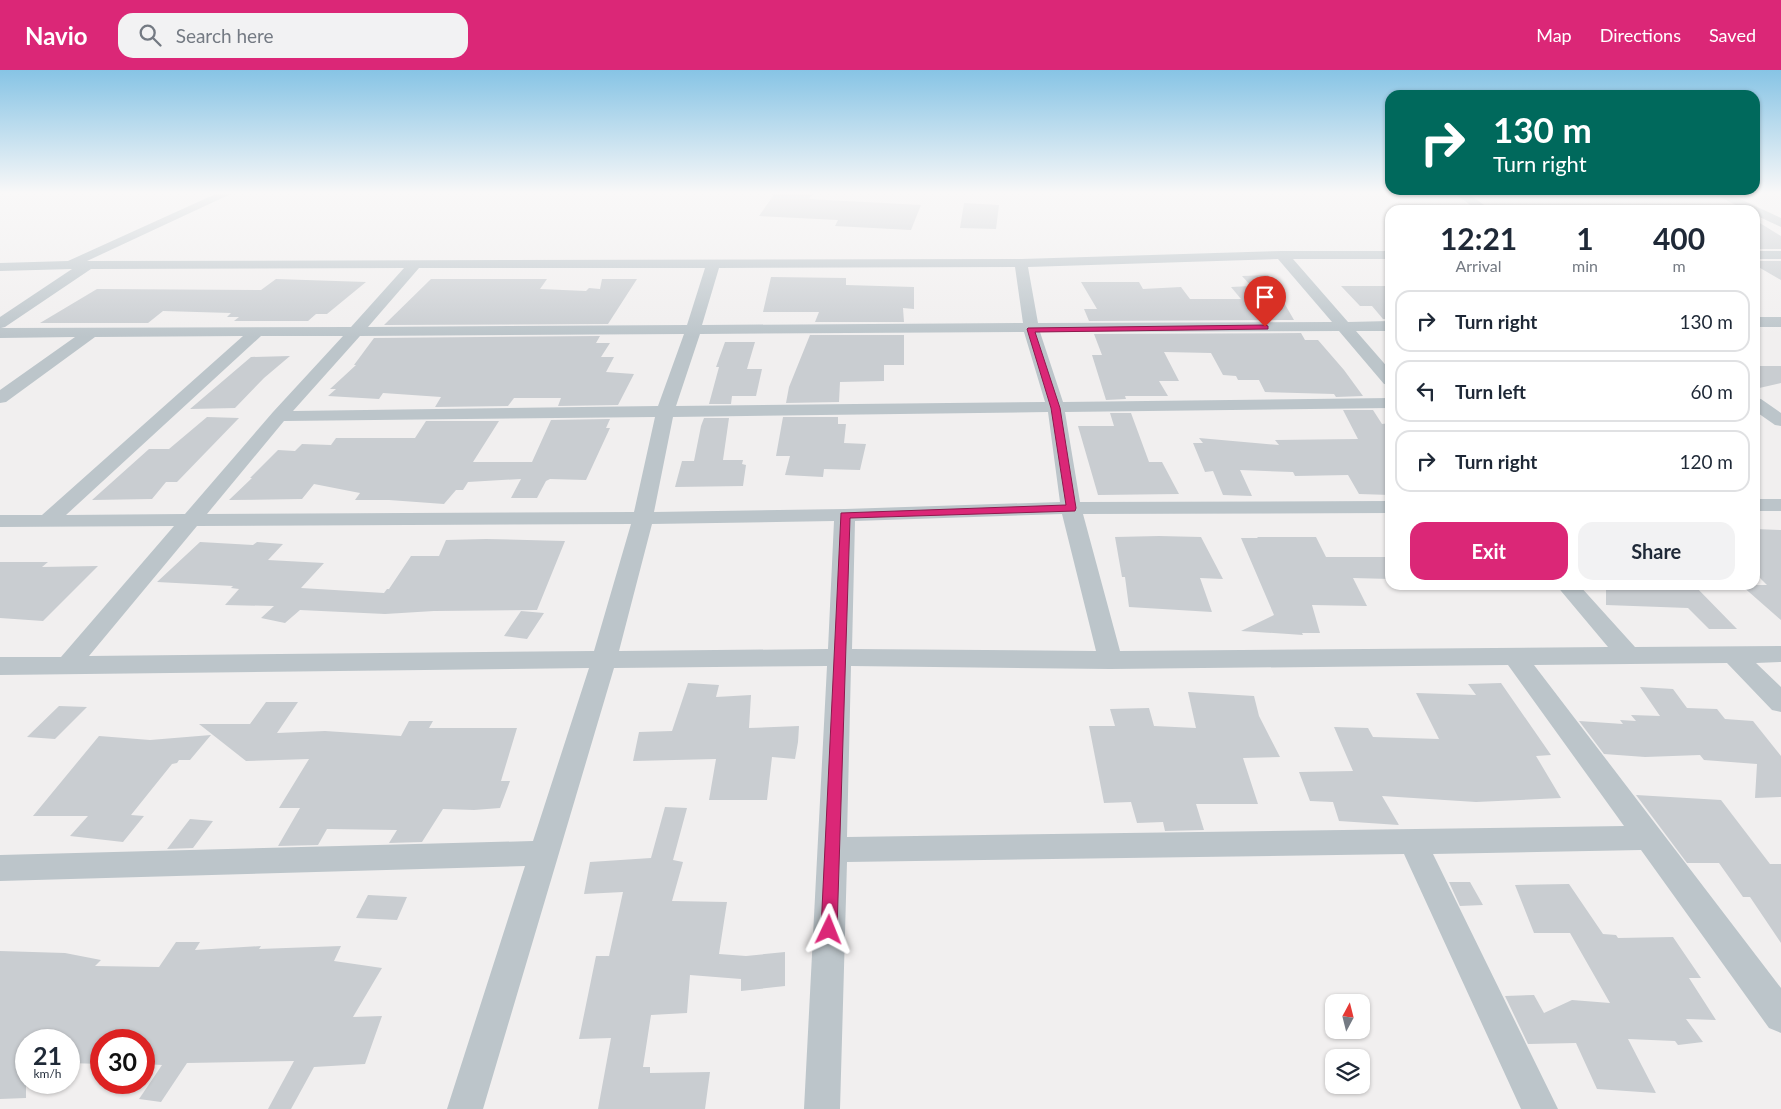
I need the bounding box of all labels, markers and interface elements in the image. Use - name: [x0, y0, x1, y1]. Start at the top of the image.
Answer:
- search box: [118, 13, 468, 58]
- text: Navio: [25, 21, 88, 50]
- icon: search: [136, 21, 164, 49]
- text: Search here: [176, 24, 274, 47]
- text: Map: [1536, 24, 1572, 46]
- text: Directions: [1600, 24, 1681, 46]
- text: Saved: [1709, 24, 1756, 46]
- text: 130 m: [1493, 108, 1592, 150]
- icon: right: [1410, 110, 1475, 175]
- text: Turn right: [1493, 150, 1587, 177]
- text: 12:21: [1440, 220, 1517, 256]
- text: 1: [1576, 220, 1594, 256]
- text: 400: [1653, 220, 1705, 256]
- text: Arrival: [1455, 256, 1502, 275]
- text: min: [1572, 256, 1598, 275]
- text: m: [1672, 256, 1686, 275]
- pin: [1244, 276, 1286, 327]
- icon: arrive: [1251, 283, 1279, 311]
- icon: right: [1412, 307, 1440, 335]
- text: Turn right: [1455, 310, 1537, 333]
- text: 130 m: [1679, 310, 1733, 333]
- icon: left: [1412, 377, 1440, 405]
- text: Turn left: [1455, 380, 1526, 403]
- text: 60 m: [1690, 380, 1733, 403]
- icon: right: [1412, 447, 1440, 475]
- text: Turn right: [1455, 450, 1537, 473]
- text: 120 m: [1679, 450, 1733, 473]
- button: Exit: [1410, 522, 1568, 580]
- button: Share: [1578, 522, 1735, 580]
- position arrow: [802, 903, 854, 955]
- north arrow: [1325, 994, 1370, 1039]
- map controls: [1325, 994, 1370, 1094]
- speed limit sign: 30: [90, 1029, 155, 1094]
- text: 21: [33, 1040, 62, 1070]
- button: layers: [1325, 1049, 1370, 1094]
- text: km/h: [33, 1066, 62, 1081]

